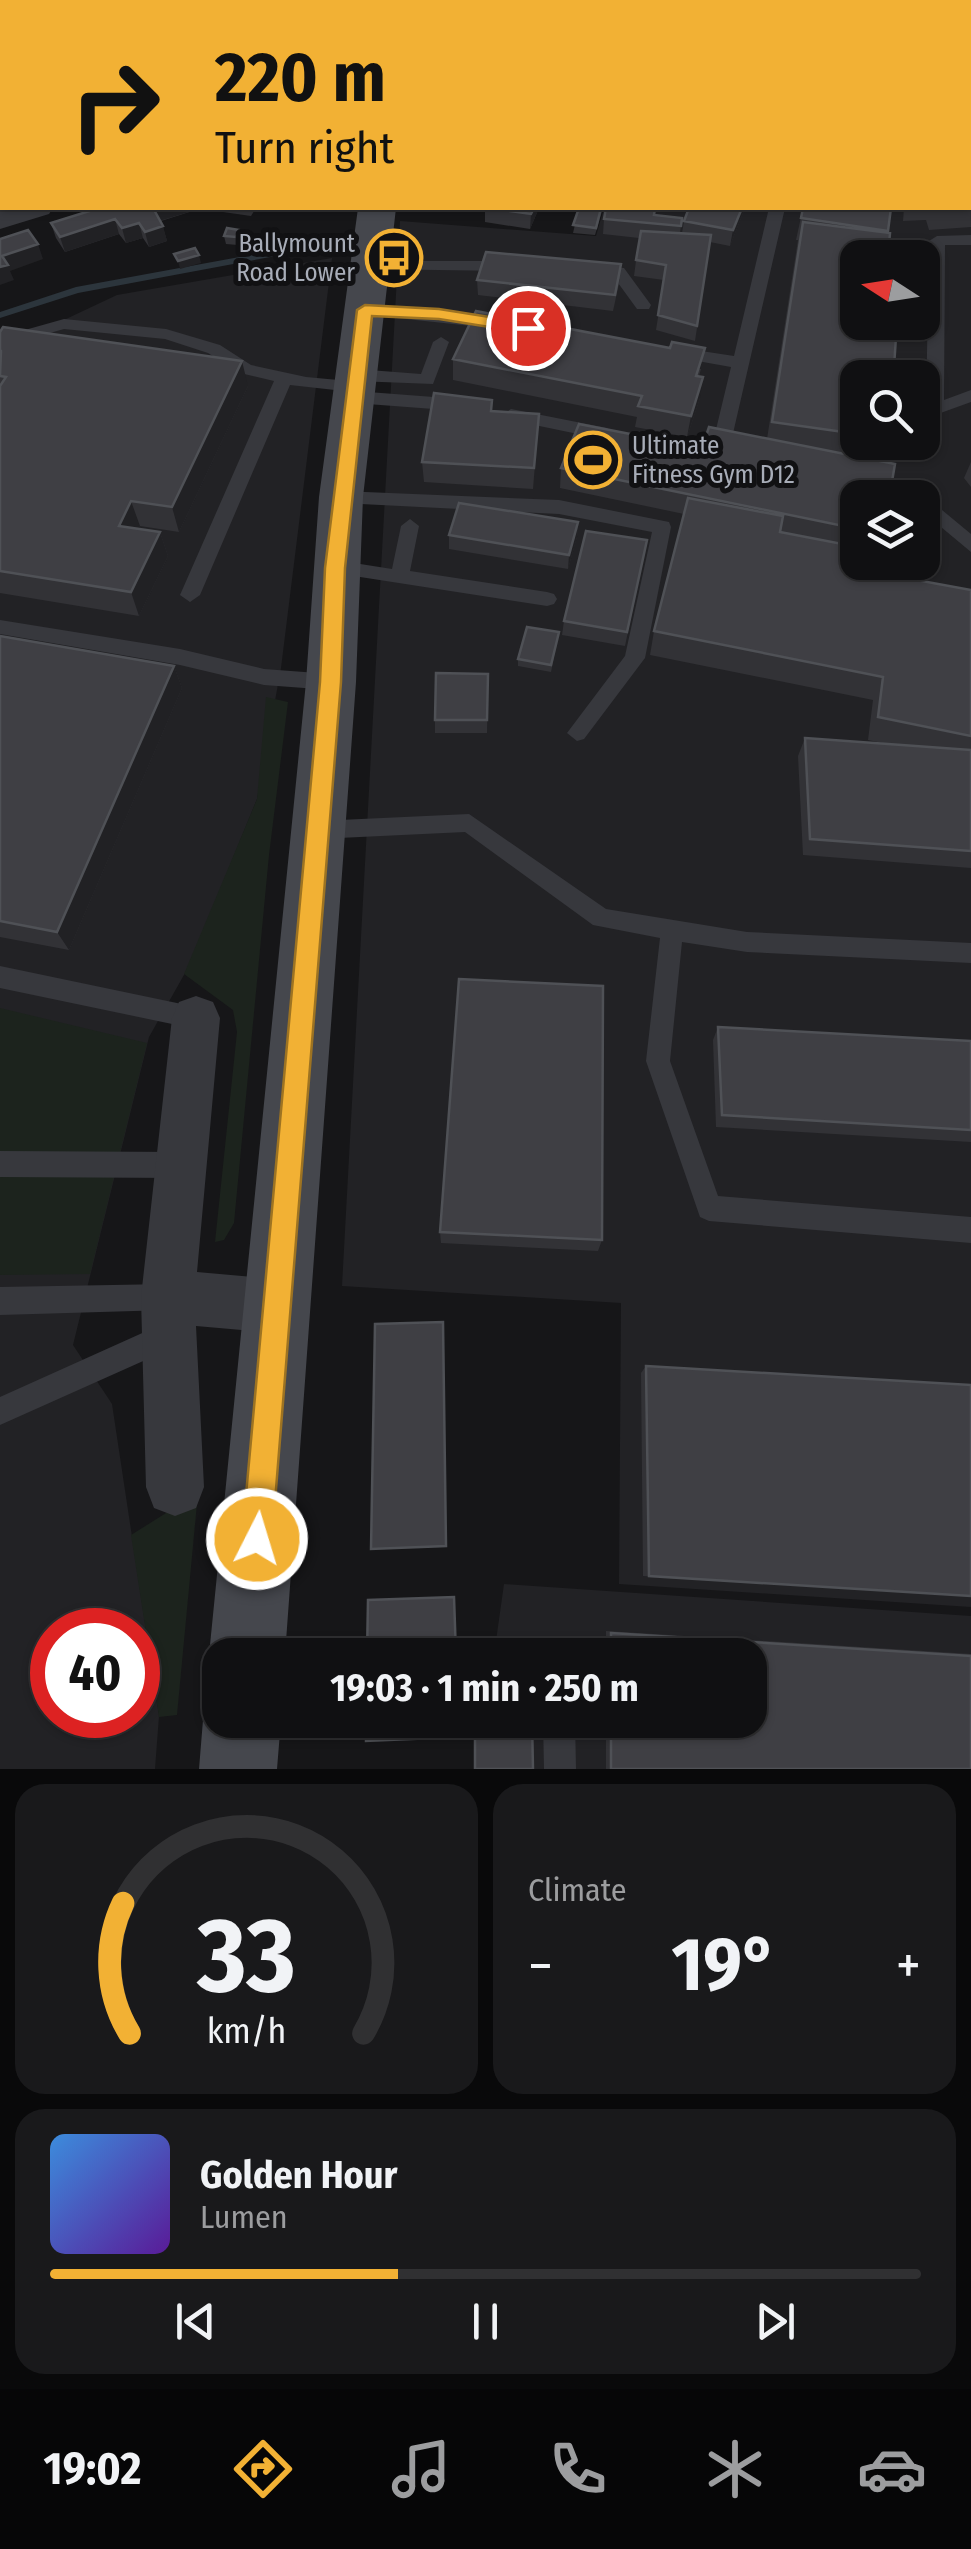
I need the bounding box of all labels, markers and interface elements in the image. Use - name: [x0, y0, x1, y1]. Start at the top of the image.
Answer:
- text: 220 m: [215, 36, 386, 120]
- icon: right: [50, 40, 180, 170]
- text: Turn right: [215, 121, 394, 175]
- bus stop icon: Ballymount Road Lower: [364, 228, 424, 288]
- place label: Ballymount Road Lower: [236, 229, 356, 288]
- north arrow: [840, 240, 940, 340]
- map controls: [840, 240, 940, 580]
- pin: [486, 286, 571, 371]
- icon: arrive: [501, 301, 556, 356]
- button: search: [840, 360, 940, 460]
- sports icon: Ultimate Fitness Gym D12: [563, 430, 623, 490]
- place label: Ultimate Fitness Gym D12: [632, 431, 795, 490]
- button: layers: [840, 480, 940, 580]
- position arrow: [205, 1487, 309, 1591]
- speed limit sign: 40: [30, 1608, 160, 1738]
- text: 19:03 · 1 min · 250 m: [330, 1665, 639, 1711]
- text: Climate: [528, 1871, 627, 1909]
- text: 33: [196, 1894, 296, 2019]
- text: 19°: [672, 1920, 777, 2010]
- text: −: [528, 1933, 553, 1999]
- text: +: [896, 1933, 921, 1999]
- text: km/h: [207, 2010, 286, 2052]
- text: Golden Hour: [200, 2152, 398, 2198]
- text: Lumen: [200, 2198, 288, 2236]
- icon: previous: [168, 2294, 223, 2349]
- icon: pause: [458, 2294, 513, 2349]
- icon: next: [748, 2294, 803, 2349]
- icon: directions: [228, 2434, 298, 2504]
- icon: music: [386, 2434, 456, 2504]
- icon: phone: [543, 2434, 613, 2504]
- icon: climate: [700, 2434, 770, 2504]
- icon: car: [857, 2434, 927, 2504]
- text: 19:02: [44, 2442, 141, 2496]

